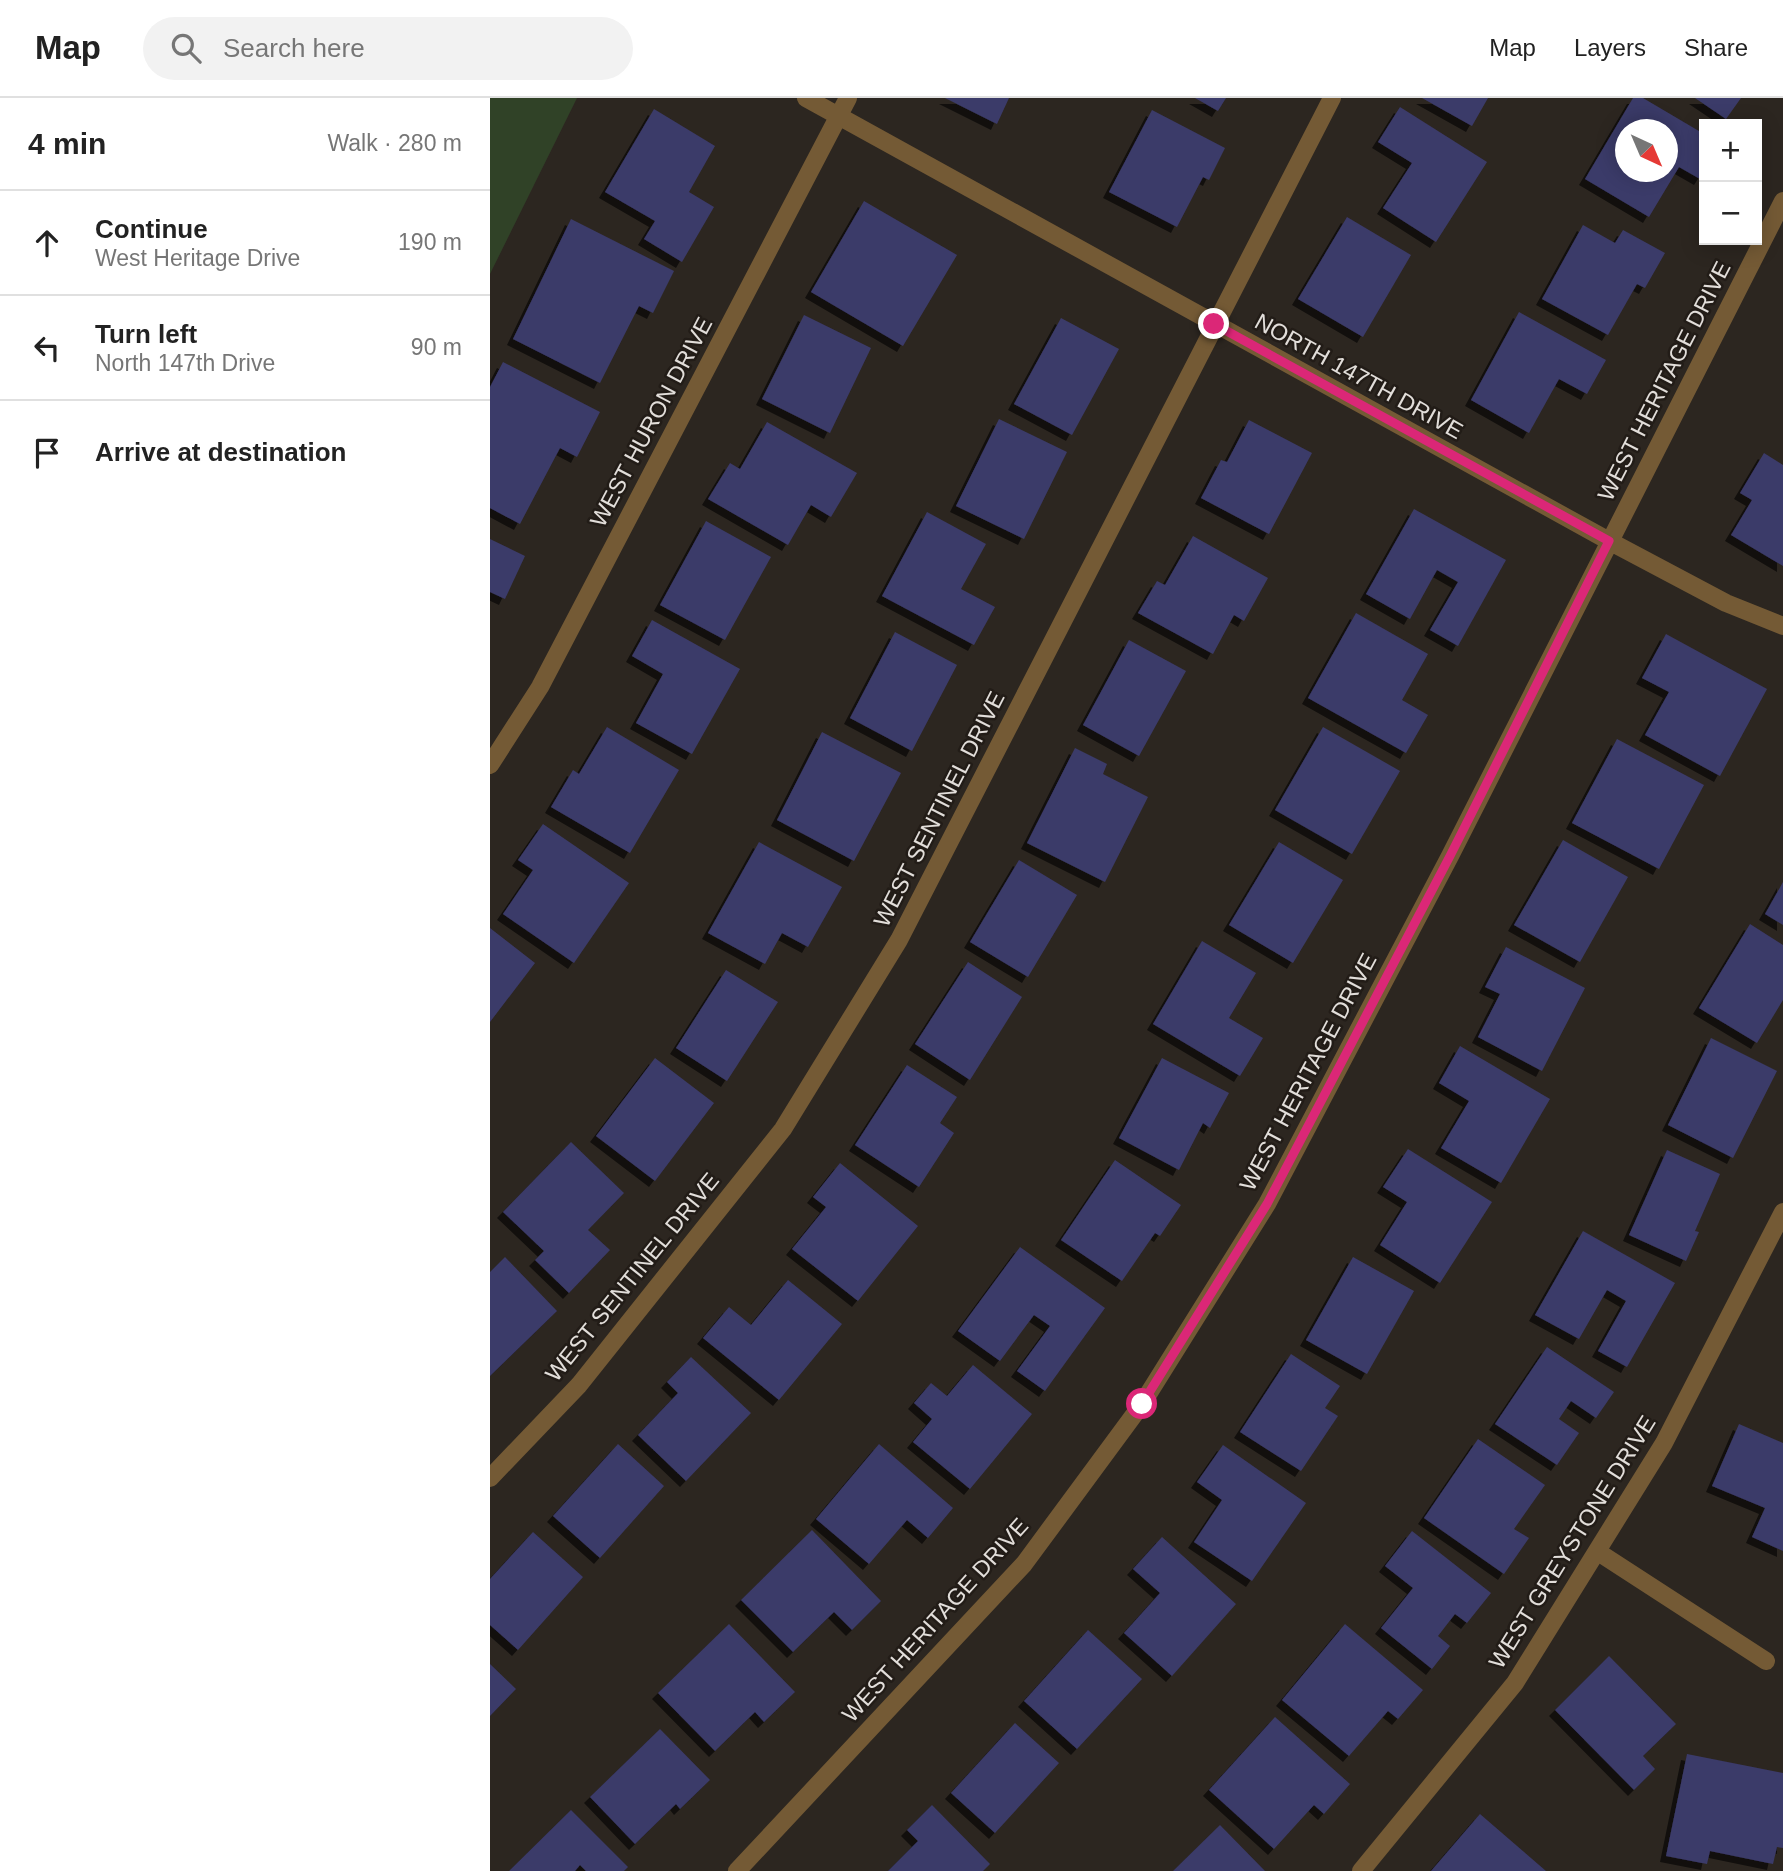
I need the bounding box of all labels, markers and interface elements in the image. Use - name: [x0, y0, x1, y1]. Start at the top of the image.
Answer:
- search box: [143, 17, 633, 80]
- text: Map: [35, 29, 101, 66]
- icon: search: [167, 29, 205, 67]
- text: Search here: [223, 33, 365, 63]
- text: Map: [1489, 34, 1536, 61]
- text: Layers: [1574, 34, 1646, 61]
- text: Share: [1684, 34, 1748, 61]
- north arrow: [1615, 119, 1678, 182]
- map controls: [1699, 119, 1762, 245]
- button: +: [1699, 119, 1762, 182]
- text: 4 min: [28, 127, 106, 160]
- text: Walk · 280 m: [327, 130, 462, 156]
- button: −: [1699, 182, 1762, 245]
- text: Continue: [95, 214, 208, 244]
- icon: ahead: [28, 224, 66, 262]
- text: 190 m: [398, 229, 462, 255]
- text: West Heritage Drive: [95, 245, 300, 271]
- street label: WEST HERITAGE DRIVE: [1592, 257, 1736, 505]
- route end: [1198, 308, 1229, 339]
- street label: NORTH 147TH DRIVE: [1251, 308, 1467, 444]
- street label: WEST HURON DRIVE: [585, 313, 717, 531]
- text: Turn left: [95, 319, 197, 349]
- icon: left: [28, 329, 66, 367]
- text: 90 m: [411, 334, 462, 360]
- text: North 147th Drive: [95, 350, 275, 376]
- icon: arrive: [28, 434, 66, 472]
- text: Arrive at destination: [95, 437, 346, 467]
- street label: WEST SENTINEL DRIVE: [868, 687, 1010, 931]
- street label: WEST HERITAGE DRIVE: [1234, 949, 1382, 1195]
- street label: WEST SENTINEL DRIVE: [540, 1168, 724, 1386]
- route start: [1126, 1388, 1157, 1419]
- street label: WEST GREYSTONE DRIVE: [1483, 1411, 1661, 1673]
- street label: WEST HERITAGE DRIVE: [837, 1513, 1033, 1727]

